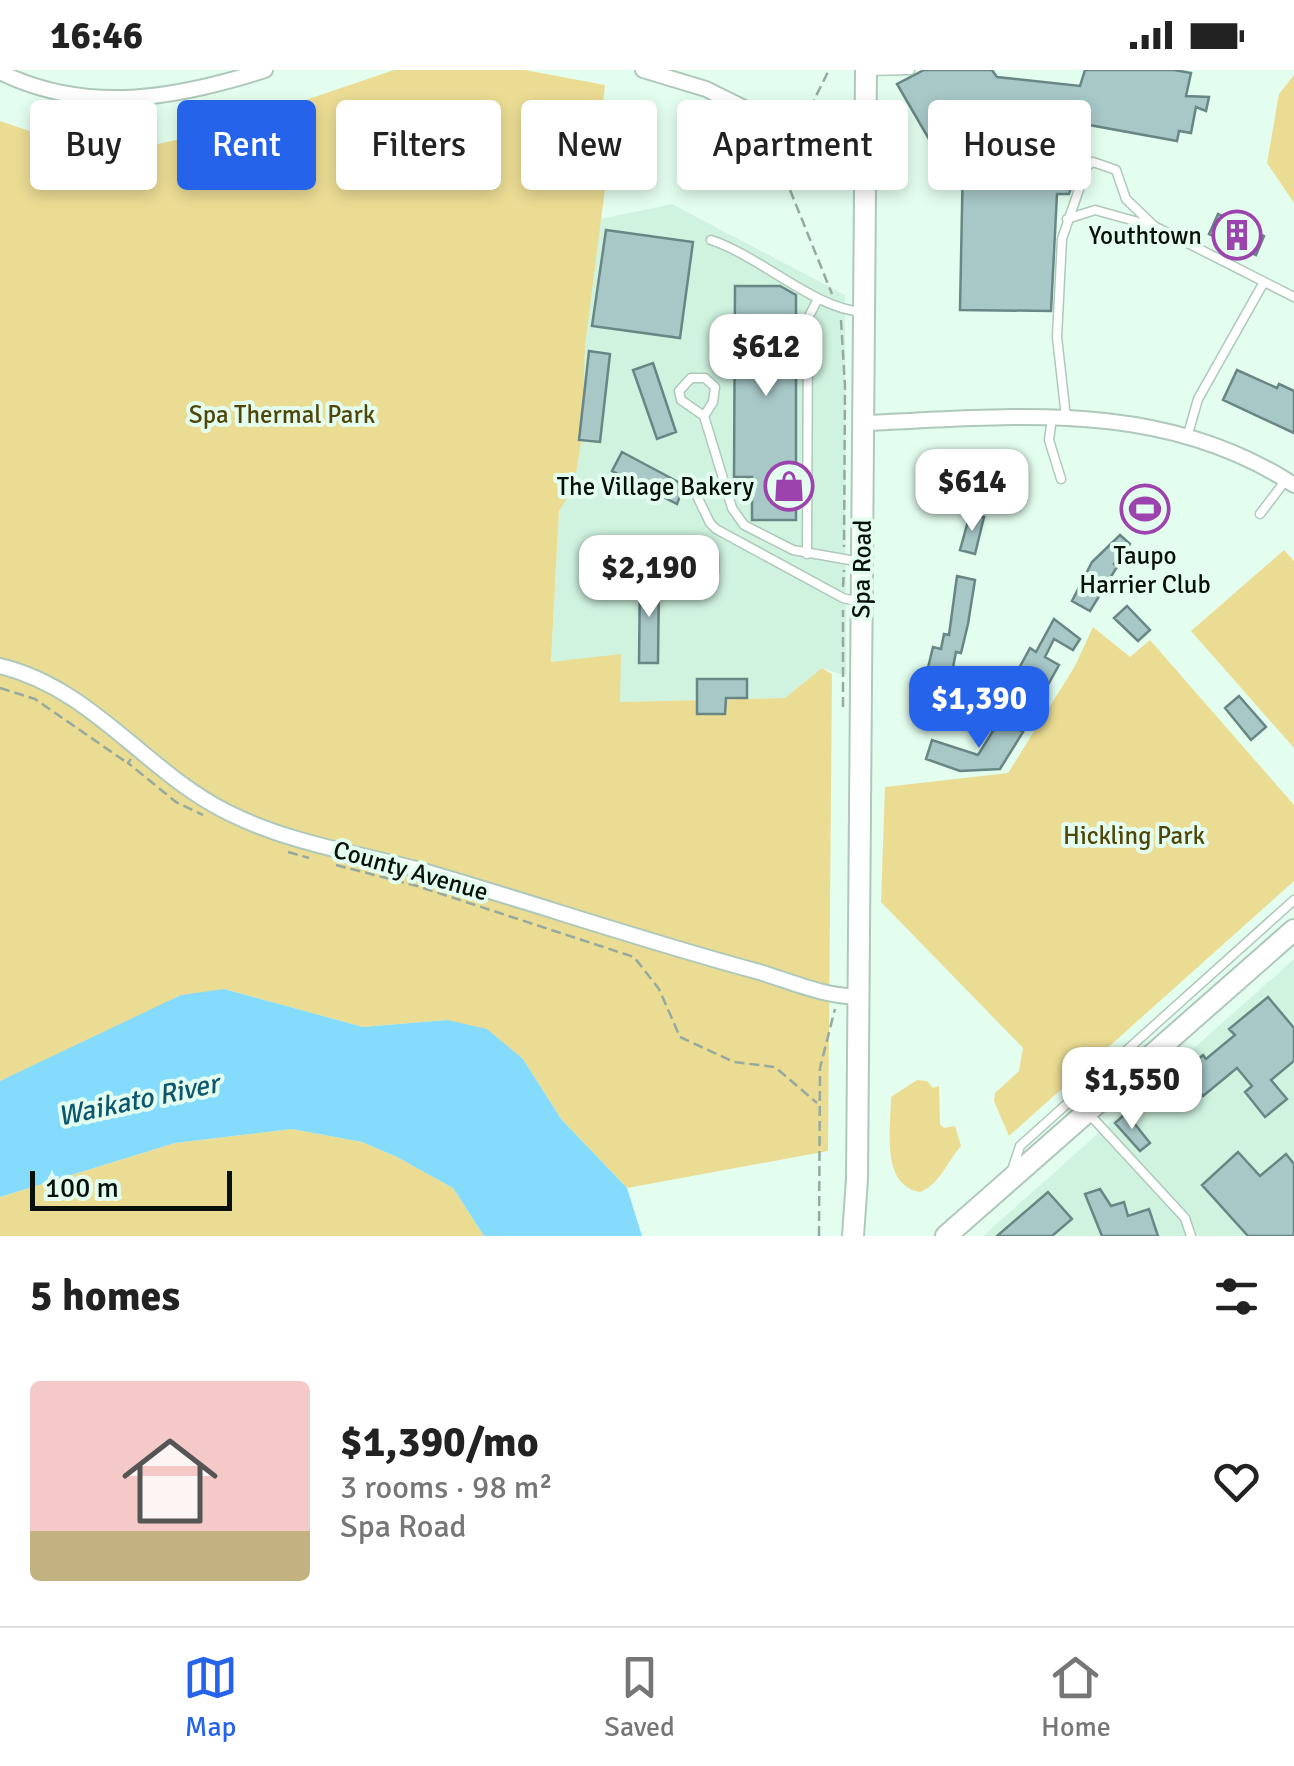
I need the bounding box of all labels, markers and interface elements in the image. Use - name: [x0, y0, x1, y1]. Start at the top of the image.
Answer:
- text: 16:46: [50, 12, 143, 59]
- chip: Buy: [30, 100, 157, 190]
- chip: Rent: [177, 100, 316, 190]
- chip: Filters: [336, 100, 501, 190]
- chip: New: [521, 100, 657, 190]
- chip: Apartment: [677, 100, 908, 190]
- chip: House: [928, 100, 1091, 190]
- building icon: Youthtown: [1211, 209, 1263, 261]
- place label: Youthtown: [1089, 220, 1202, 251]
- pin: $612: [707, 314, 825, 399]
- text: $612: [731, 327, 801, 366]
- park label: Spa Thermal Park: [189, 399, 376, 430]
- pin: $614: [913, 449, 1031, 534]
- shop icon: The Village Bakery: [763, 460, 815, 512]
- text: $614: [937, 462, 1007, 501]
- place label: The Village Bakery: [557, 471, 754, 502]
- sports icon: Taupo Harrier Club: [1119, 483, 1171, 535]
- street label: Spa Road: [845, 519, 878, 619]
- pin: $2,190: [568, 535, 730, 620]
- place label: Taupo Harrier Club: [1079, 540, 1211, 600]
- text: $2,190: [601, 548, 697, 587]
- pin: $1,390: [898, 666, 1060, 751]
- text: $1,390: [931, 679, 1027, 718]
- park label: Hickling Park: [1063, 820, 1205, 851]
- street label: County Avenue: [330, 834, 492, 907]
- pin: $1,550: [1051, 1047, 1213, 1132]
- text: $1,550: [1084, 1060, 1180, 1099]
- water label: Waikato River: [55, 1066, 225, 1134]
- scale bar: [30, 1166, 232, 1210]
- text: 100 m: [45, 1171, 119, 1205]
- icon: filters: [1209, 1269, 1264, 1324]
- text: 5 homes: [30, 1271, 180, 1322]
- text: $1,390/mo: [340, 1417, 539, 1468]
- icon: home: [110, 1421, 230, 1541]
- icon: heart: [1209, 1454, 1264, 1509]
- text: 3 rooms · 98 m²: [340, 1468, 553, 1507]
- text: Spa Road: [340, 1507, 467, 1546]
- tab: Map: [183, 1650, 238, 1744]
- tab: Saved: [604, 1650, 675, 1744]
- tab: Home: [1041, 1650, 1111, 1744]

